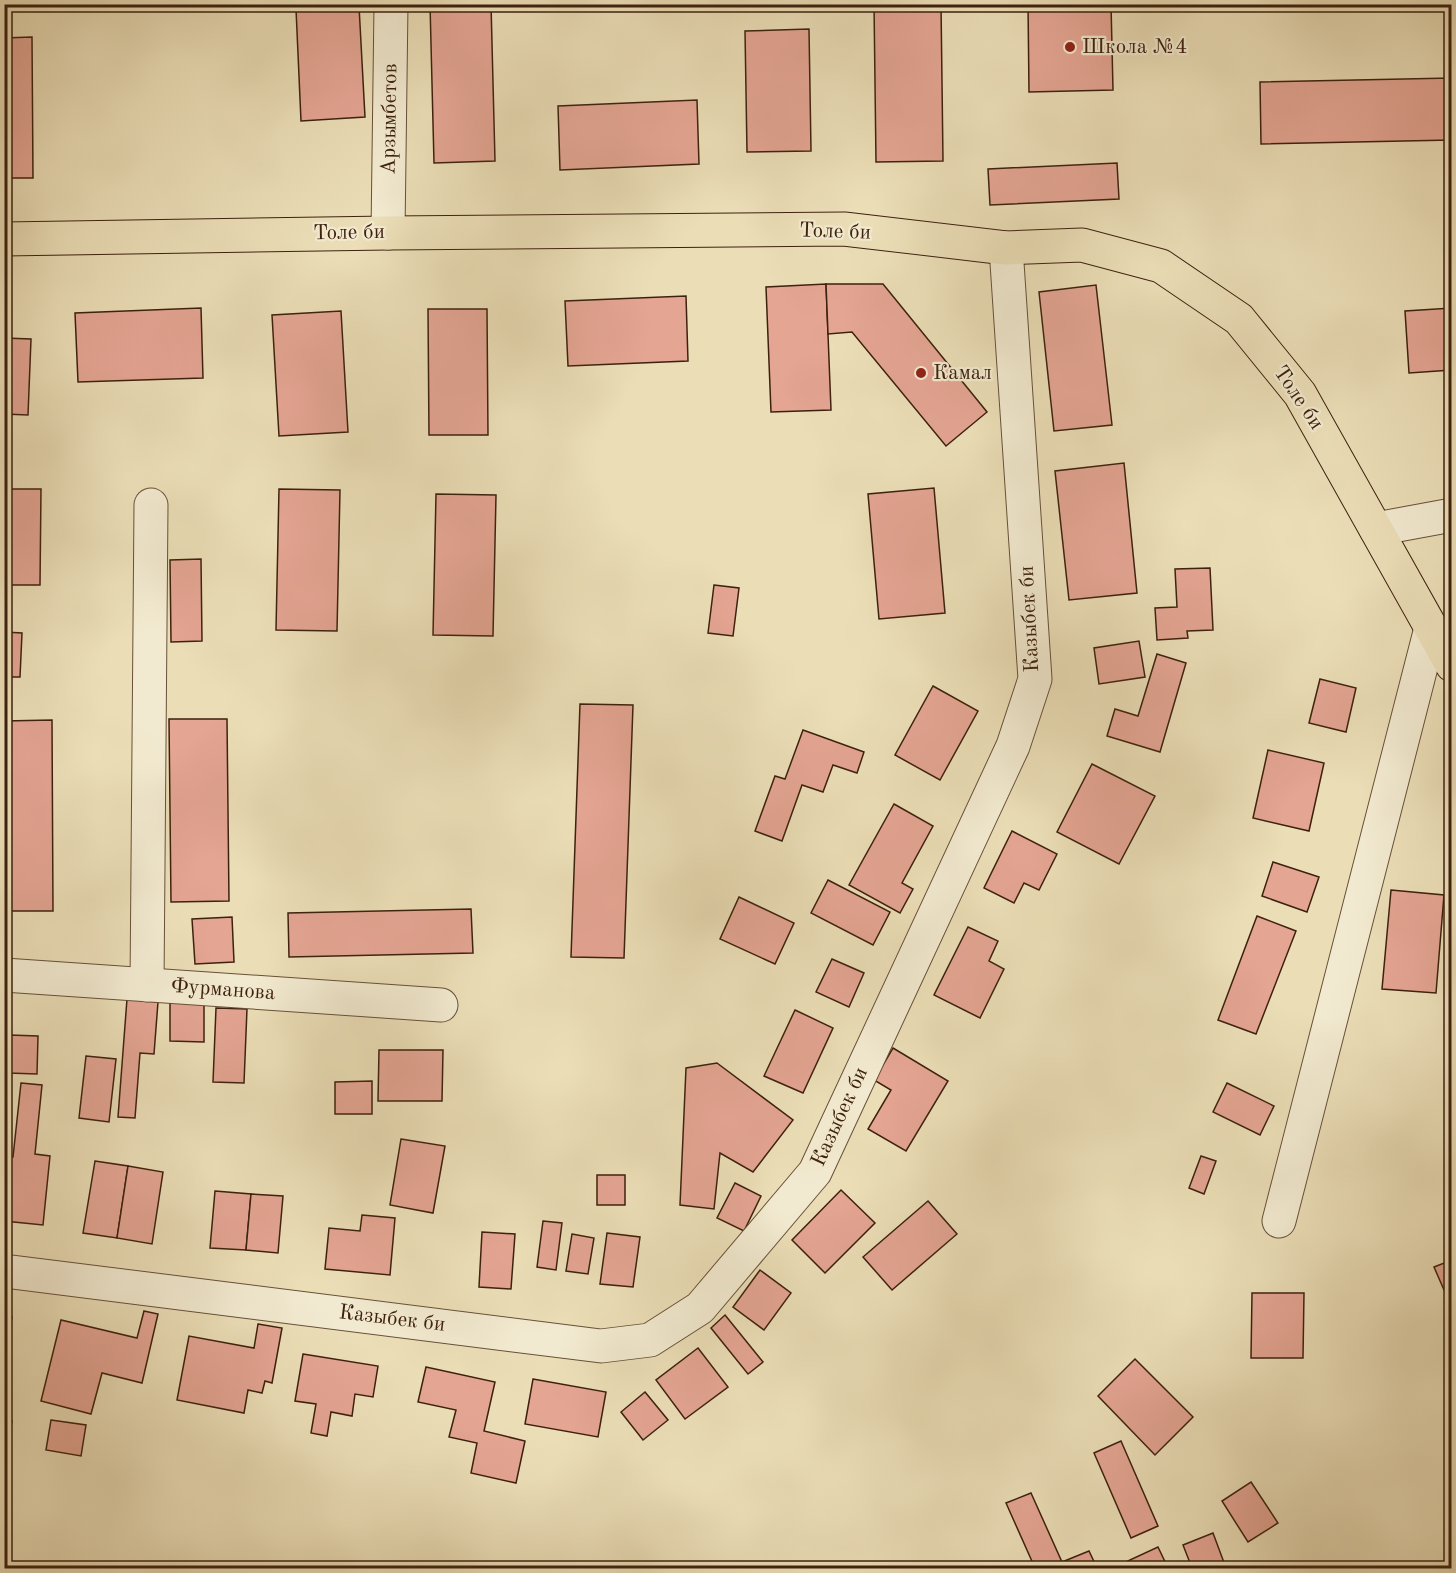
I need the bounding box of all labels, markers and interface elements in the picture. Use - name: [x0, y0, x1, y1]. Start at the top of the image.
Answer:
- place label: Школа №4: [1082, 37, 1188, 58]
- marker: Школа №4: [1063, 40, 1077, 54]
- street label: Арзымбетов: [379, 63, 401, 175]
- street label: Толе би: [799, 220, 871, 244]
- street label: Толе би: [313, 222, 385, 244]
- street label: Толе би: [1269, 362, 1327, 434]
- place label: Камал: [933, 363, 992, 384]
- marker: Камал: [914, 366, 928, 380]
- street label: Казыбек би: [1017, 565, 1043, 673]
- street label: Фурманова: [170, 976, 276, 1004]
- street label: Казыбек би: [808, 1064, 872, 1170]
- street label: Казыбек би: [338, 1302, 446, 1336]

